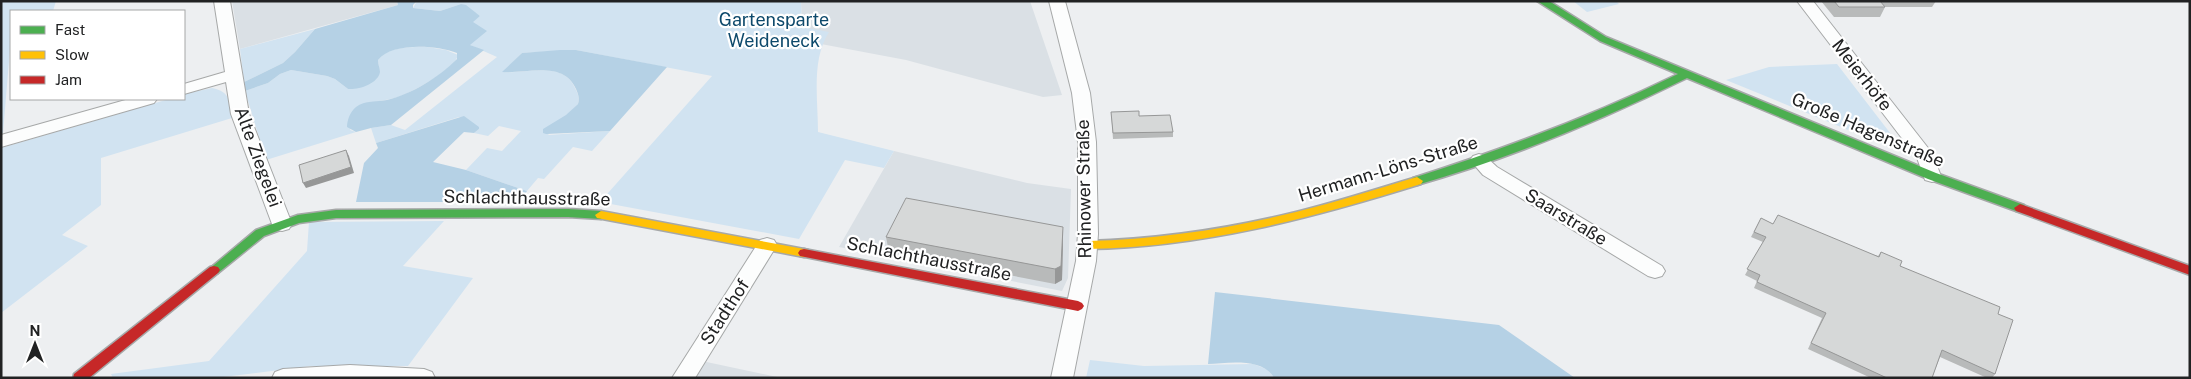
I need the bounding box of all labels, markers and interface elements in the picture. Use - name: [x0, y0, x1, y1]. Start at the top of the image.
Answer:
- park label: Gartensparte Weideneck: [719, 9, 829, 51]
- legend: [10, 10, 185, 100]
- text: Fast: [55, 21, 85, 38]
- street label: Meierhöfe: [1828, 35, 1897, 115]
- text: Slow: [55, 46, 90, 63]
- text: Jam: [55, 71, 82, 88]
- street label: Große Hagenstraße: [1789, 88, 1948, 171]
- street label: Alte Ziegelei: [231, 104, 286, 210]
- street label: Rhinower Straße: [1072, 119, 1095, 259]
- street label: Hermann-Löns-Straße: [1295, 131, 1480, 206]
- street label: Saarstraße: [1521, 184, 1611, 249]
- street label: Schlachthausstraße: [443, 186, 611, 209]
- street label: Schlachthausstraße: [845, 232, 1013, 285]
- street label: Stadthof: [696, 275, 753, 348]
- north arrow: [10, 319, 60, 369]
- text: N: [30, 323, 40, 339]

